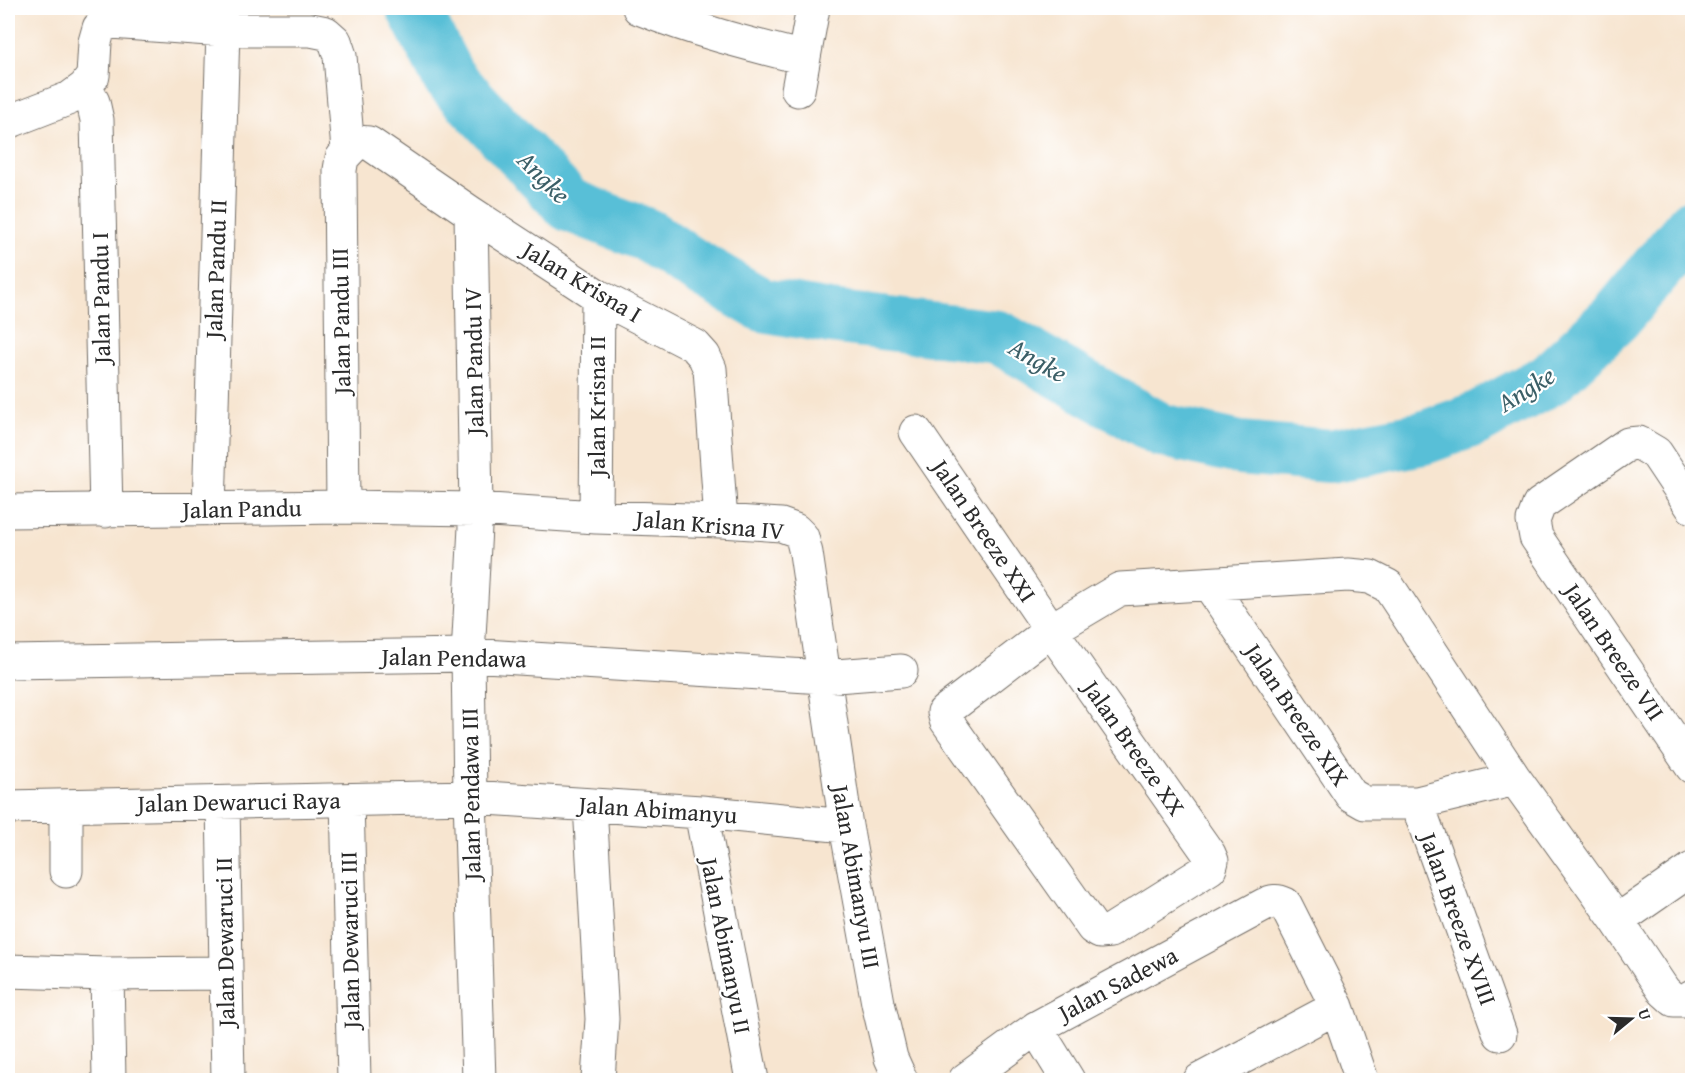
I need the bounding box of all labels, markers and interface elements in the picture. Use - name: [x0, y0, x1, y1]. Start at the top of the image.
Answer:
- water label: Angke: [508, 140, 580, 212]
- street label: Jalan Pandu II: [195, 199, 235, 342]
- street label: Jalan Krisna I: [513, 231, 649, 331]
- street label: Jalan Pandu I: [82, 232, 119, 367]
- street label: Jalan Pandu III: [322, 247, 359, 398]
- street label: Jalan Pandu IV: [455, 287, 492, 438]
- water label: Angke: [1001, 327, 1075, 392]
- street label: Jalan Krisna II: [579, 336, 614, 479]
- water label: Angke: [1488, 356, 1562, 422]
- street label: Jalan Breeze XXI: [922, 450, 1045, 609]
- street label: Jalan Pandu: [179, 490, 302, 527]
- street label: Jalan Krisna IV: [631, 500, 786, 548]
- street label: Jalan Breeze VII: [1554, 574, 1673, 727]
- street label: Jalan Breeze XIX: [1235, 634, 1358, 793]
- street label: Jalan Pendawa: [378, 639, 528, 676]
- street label: Jalan Breeze XX: [1073, 670, 1194, 823]
- street label: Jalan Pendawa III: [451, 707, 490, 884]
- street label: Jalan Abimanyu III: [823, 779, 890, 972]
- street label: Jalan Dewaruci Raya: [134, 782, 342, 821]
- street label: Jalan Abimanyu: [575, 786, 738, 832]
- street label: Jalan Breeze XVIII: [1410, 825, 1506, 1010]
- street label: Jalan Dewaruci III: [330, 851, 369, 1032]
- street label: Jalan Abimanyu II: [692, 852, 761, 1037]
- street label: Jalan Dewaruci II: [206, 857, 244, 1030]
- street label: Jalan Sadewa: [1049, 937, 1184, 1031]
- north arrow: [1601, 989, 1661, 1049]
- text: U: [1632, 1005, 1658, 1023]

